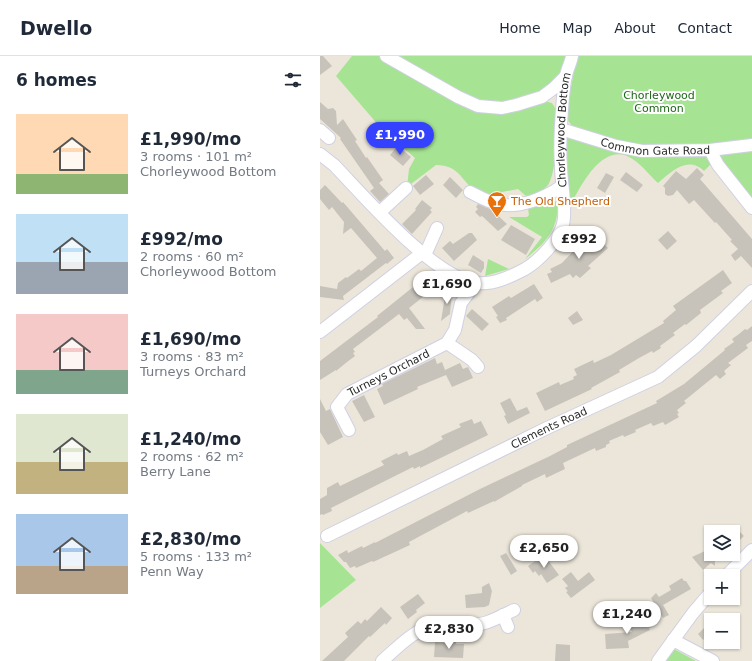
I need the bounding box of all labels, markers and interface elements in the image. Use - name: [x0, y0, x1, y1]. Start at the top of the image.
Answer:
- text: Dwello: [20, 17, 92, 39]
- text: Home: [499, 20, 541, 36]
- text: Map: [563, 20, 592, 36]
- text: About: [614, 20, 656, 36]
- text: Contact: [678, 20, 732, 36]
- icon: filters: [282, 69, 304, 91]
- text: 6 homes: [16, 70, 97, 90]
- street label: Chorleywood Bottom: [554, 71, 573, 188]
- park label: Chorleywood Common: [623, 89, 695, 115]
- pin: £1,990: [367, 122, 433, 156]
- text: £1,990: [375, 127, 425, 142]
- text: £1,990/mo: [140, 129, 241, 149]
- icon: home: [48, 130, 96, 178]
- street label: Common Gate Road: [599, 135, 710, 157]
- text: 3 rooms · 101 m²: [140, 149, 252, 164]
- text: Chorleywood Bottom: [140, 164, 277, 179]
- bar icon: The Old Shepherd: [486, 190, 508, 218]
- place label: The Old Shepherd: [510, 195, 610, 208]
- pin: £992: [555, 226, 603, 260]
- text: £992/mo: [140, 229, 223, 249]
- icon: home: [48, 230, 96, 278]
- text: £992: [561, 231, 597, 246]
- text: 2 rooms · 60 m²: [140, 249, 244, 264]
- text: Chorleywood Bottom: [140, 264, 277, 279]
- pin: £1,690: [414, 271, 480, 305]
- text: £1,690: [422, 276, 472, 291]
- text: £1,690/mo: [140, 329, 241, 349]
- icon: home: [48, 330, 96, 378]
- street label: Turneys Orchard: [345, 347, 432, 399]
- text: 3 rooms · 83 m²: [140, 349, 244, 364]
- text: Turneys Orchard: [140, 364, 246, 379]
- street label: Clements Road: [509, 404, 589, 451]
- text: £1,240/mo: [140, 429, 241, 449]
- icon: home: [48, 430, 96, 478]
- text: 2 rooms · 62 m²: [140, 449, 244, 464]
- text: Berry Lane: [140, 464, 211, 479]
- map controls: [704, 525, 740, 649]
- button: layers: [704, 525, 740, 561]
- text: £2,830/mo: [140, 529, 241, 549]
- icon: home: [48, 530, 96, 578]
- pin: £2,650: [511, 535, 577, 569]
- text: £2,650: [519, 540, 569, 555]
- text: 5 rooms · 133 m²: [140, 549, 252, 564]
- text: Penn Way: [140, 564, 204, 579]
- button: +: [704, 569, 740, 605]
- pin: £1,240: [594, 601, 660, 635]
- text: £1,240: [602, 606, 652, 621]
- button: −: [704, 613, 740, 649]
- pin: £2,830: [416, 616, 482, 650]
- text: £2,830: [424, 621, 474, 636]

